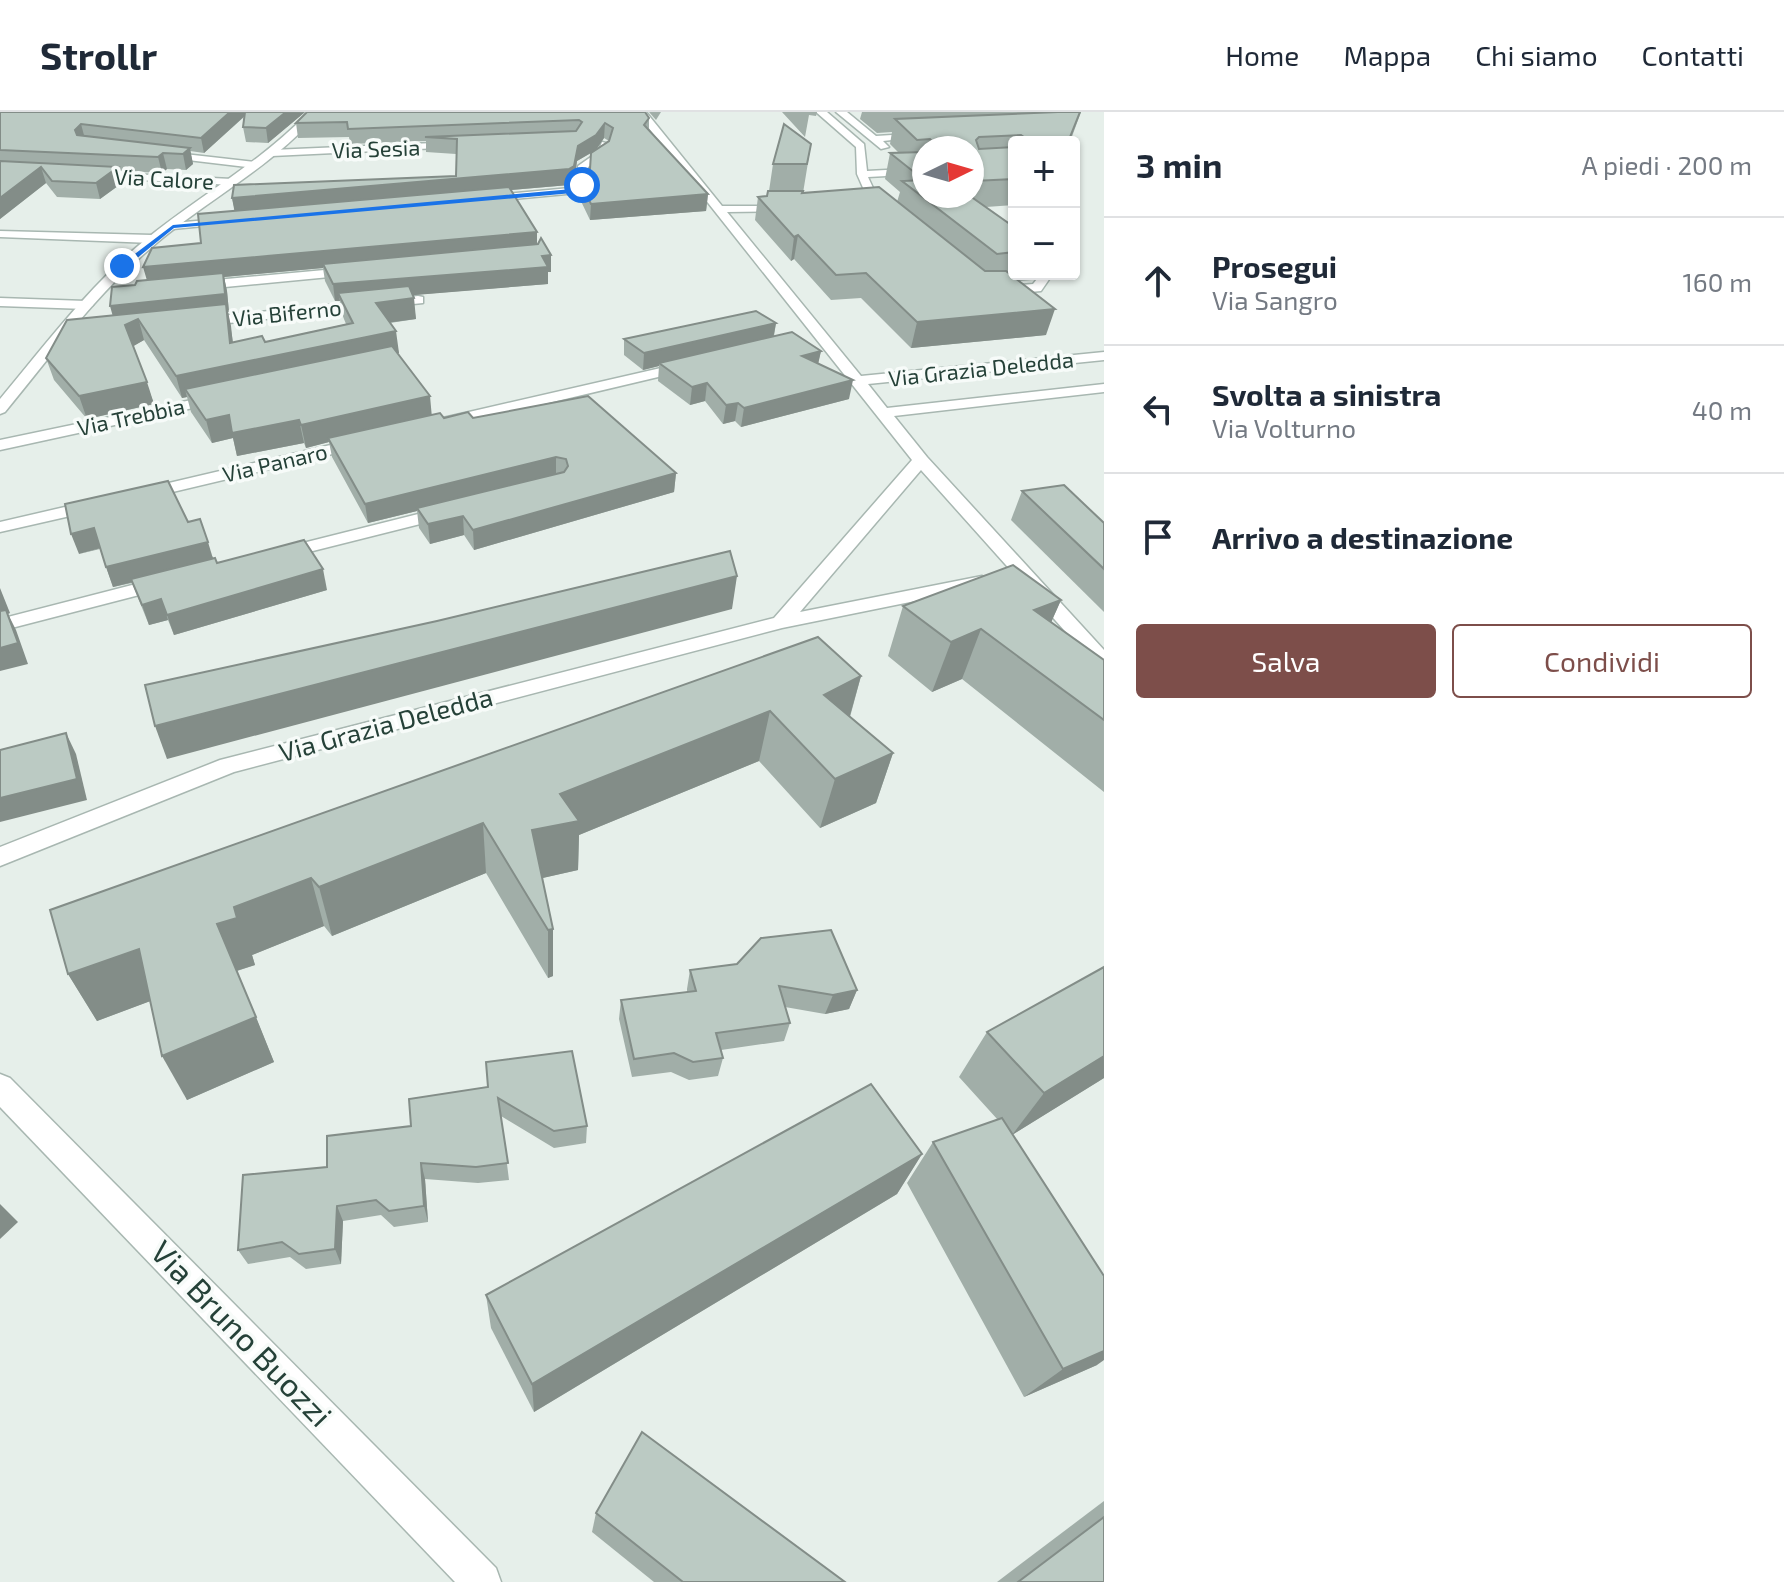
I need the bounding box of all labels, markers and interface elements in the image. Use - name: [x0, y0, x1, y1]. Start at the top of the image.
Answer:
- text: Strollr: [40, 32, 157, 78]
- text: Home: [1225, 38, 1299, 72]
- text: Mappa: [1343, 38, 1431, 72]
- text: Chi siamo: [1475, 38, 1598, 72]
- text: Contatti: [1642, 38, 1744, 72]
- street label: Via Sesia: [331, 133, 421, 163]
- north arrow: [912, 136, 984, 208]
- map controls: [1008, 136, 1080, 280]
- button: +: [1008, 136, 1080, 208]
- text: 3 min: [1136, 144, 1222, 185]
- text: A piedi · 200 m: [1582, 149, 1752, 180]
- street label: Via Calore: [114, 162, 215, 194]
- route start: [564, 167, 600, 203]
- button: −: [1008, 208, 1080, 280]
- route end: [104, 248, 140, 284]
- text: Prosegui: [1212, 248, 1337, 284]
- icon: ahead: [1136, 259, 1180, 303]
- text: 160 m: [1683, 266, 1752, 297]
- text: Via Sangro: [1212, 284, 1338, 315]
- street label: Via Biferno: [231, 293, 342, 331]
- street label: Via Grazia Deledda: [887, 345, 1075, 391]
- text: Svolta a sinistra: [1212, 376, 1441, 412]
- icon: left: [1136, 387, 1180, 431]
- street label: Via Trebbia: [75, 392, 187, 440]
- text: 40 m: [1692, 394, 1752, 425]
- text: Via Volturno: [1212, 412, 1356, 443]
- street label: Via Panaro: [220, 437, 330, 487]
- icon: arrive: [1136, 515, 1180, 559]
- text: Arrivo a destinazione: [1212, 519, 1513, 555]
- button: Salva: [1136, 624, 1436, 698]
- button: Condividi: [1452, 624, 1752, 698]
- street label: Via Grazia Deledda: [275, 680, 496, 767]
- street label: Via Bruno Buozzi: [144, 1232, 341, 1433]

